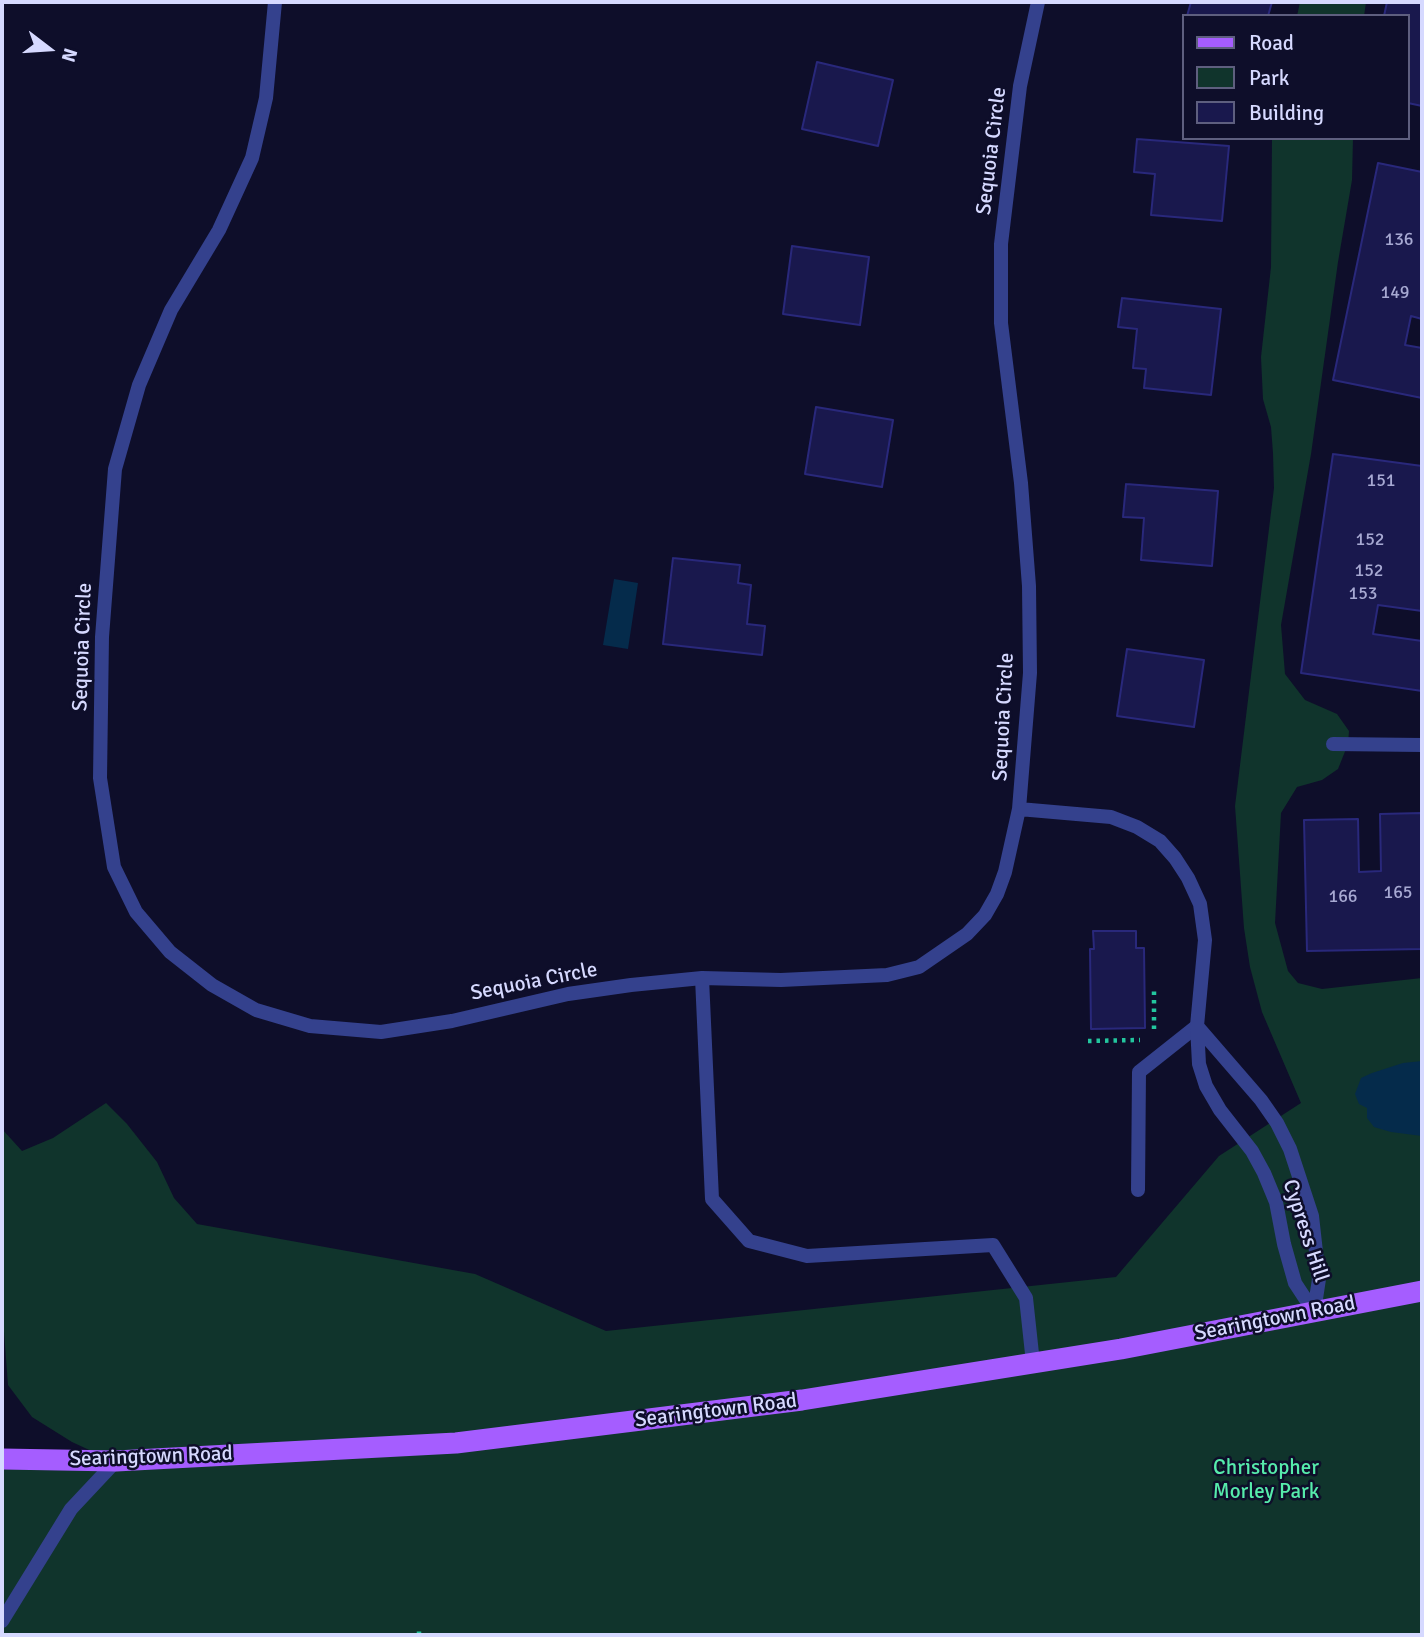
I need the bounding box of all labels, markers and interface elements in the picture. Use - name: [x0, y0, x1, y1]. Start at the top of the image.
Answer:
- north arrow: [14, 14, 84, 84]
- legend: [1182, 14, 1410, 140]
- text: Road: [1249, 30, 1294, 56]
- text: N: [56, 45, 82, 65]
- text: Park: [1249, 65, 1289, 91]
- street label: Sequoia Circle: [972, 86, 1012, 216]
- text: Building: [1249, 100, 1324, 126]
- house number: 136: [1384, 229, 1414, 251]
- house number: 149: [1380, 282, 1410, 304]
- house number: 151: [1366, 470, 1396, 492]
- house number: 152: [1355, 529, 1385, 551]
- house number: 152: [1354, 560, 1384, 582]
- street label: Sequoia Circle: [68, 582, 98, 712]
- house number: 153: [1348, 583, 1378, 605]
- street label: Sequoia Circle: [988, 652, 1020, 782]
- house number: 165: [1383, 882, 1413, 904]
- house number: 166: [1328, 886, 1358, 908]
- street label: Sequoia Circle: [468, 957, 600, 1007]
- street label: Cypress Hill: [1277, 1177, 1333, 1285]
- street label: Searingtown Road: [1192, 1291, 1358, 1347]
- street label: Searingtown Road: [633, 1389, 799, 1433]
- street label: Searingtown Road: [69, 1442, 233, 1472]
- park label: Christopher Morley Park: [1213, 1455, 1319, 1505]

